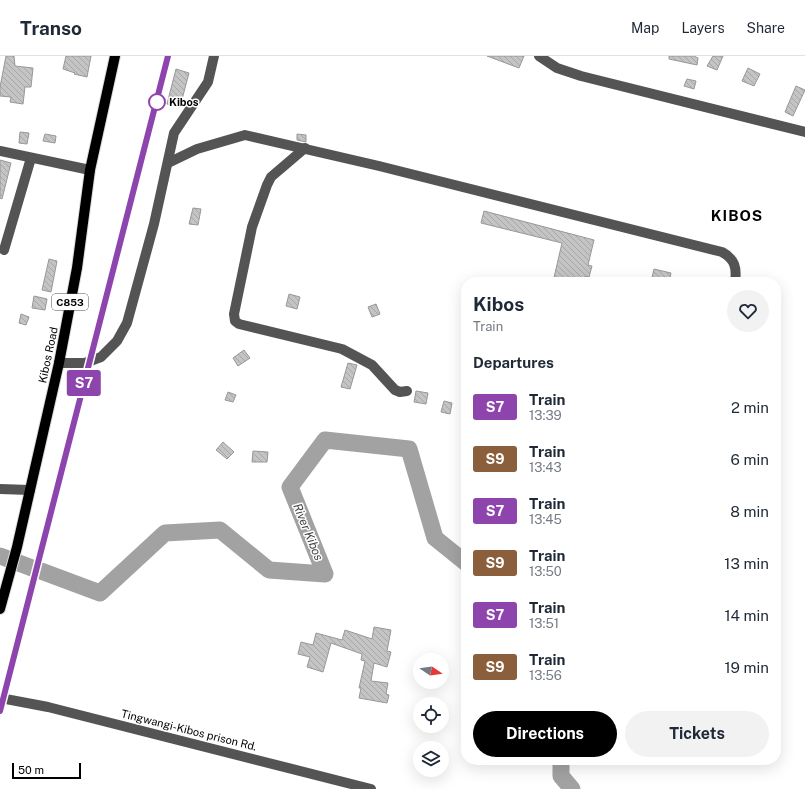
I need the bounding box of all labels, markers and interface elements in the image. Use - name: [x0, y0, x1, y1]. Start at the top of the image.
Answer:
- text: Transo: [20, 17, 82, 39]
- text: Map: [631, 20, 659, 36]
- text: Layers: [681, 20, 725, 36]
- text: Share: [747, 20, 785, 36]
- marker: Kibos: [148, 93, 166, 111]
- place label: Kibos: [169, 96, 199, 108]
- district label: KIBOS: [711, 207, 763, 224]
- button: heart: [727, 290, 769, 332]
- text: Kibos: [473, 293, 524, 315]
- road number: C853: [52, 294, 88, 310]
- text: Train: [473, 319, 503, 334]
- street label: Kibos Road: [36, 326, 60, 384]
- text: Departures: [473, 354, 554, 371]
- line badge: S7: [66, 370, 102, 396]
- text: S7: [75, 375, 93, 391]
- text: Train: [529, 391, 565, 408]
- text: S7: [486, 399, 504, 415]
- text: 2 min: [731, 399, 769, 416]
- text: 13:39: [529, 408, 562, 423]
- text: Train: [529, 443, 565, 460]
- text: S9: [486, 451, 504, 467]
- text: 6 min: [731, 451, 769, 468]
- text: 13:43: [529, 460, 562, 475]
- text: Train: [529, 495, 565, 512]
- water label: River Kibos: [290, 501, 326, 563]
- text: S7: [486, 503, 504, 519]
- text: 8 min: [730, 503, 769, 520]
- text: 13:45: [529, 512, 562, 527]
- text: Train: [529, 547, 565, 564]
- text: S9: [486, 555, 504, 571]
- text: 13 min: [724, 555, 769, 572]
- text: 13:50: [529, 564, 562, 579]
- text: Train: [529, 599, 565, 616]
- text: S7: [486, 607, 504, 623]
- text: 14 min: [724, 607, 769, 624]
- text: 13:51: [529, 616, 559, 631]
- text: Train: [529, 651, 565, 668]
- north arrow: [413, 653, 449, 689]
- map controls: [413, 653, 449, 777]
- text: S9: [486, 659, 504, 675]
- text: 19 min: [724, 659, 769, 676]
- text: 13:56: [529, 668, 562, 683]
- button: locate: [413, 697, 449, 733]
- street label: Tingwangi-Kibos prison Rd.: [120, 707, 258, 753]
- button: Directions: [473, 711, 617, 757]
- button: Tickets: [625, 711, 769, 757]
- button: layers: [413, 741, 449, 777]
- scale bar: [12, 761, 81, 780]
- text: 50 m: [18, 764, 44, 776]

